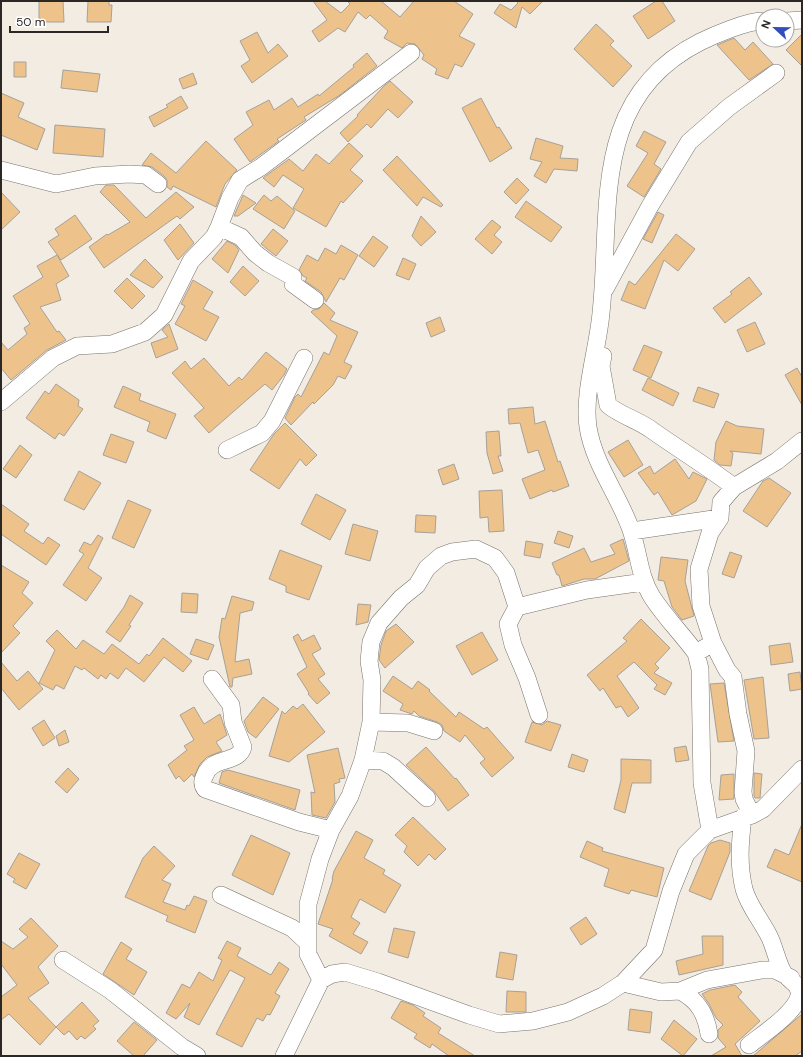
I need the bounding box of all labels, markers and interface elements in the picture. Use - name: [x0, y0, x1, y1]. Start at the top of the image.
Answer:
- scale bar: [10, 8, 108, 34]
- north arrow: [755, 8, 795, 48]
- text: 50 m: [16, 14, 45, 30]
- text: N: [758, 18, 774, 31]

